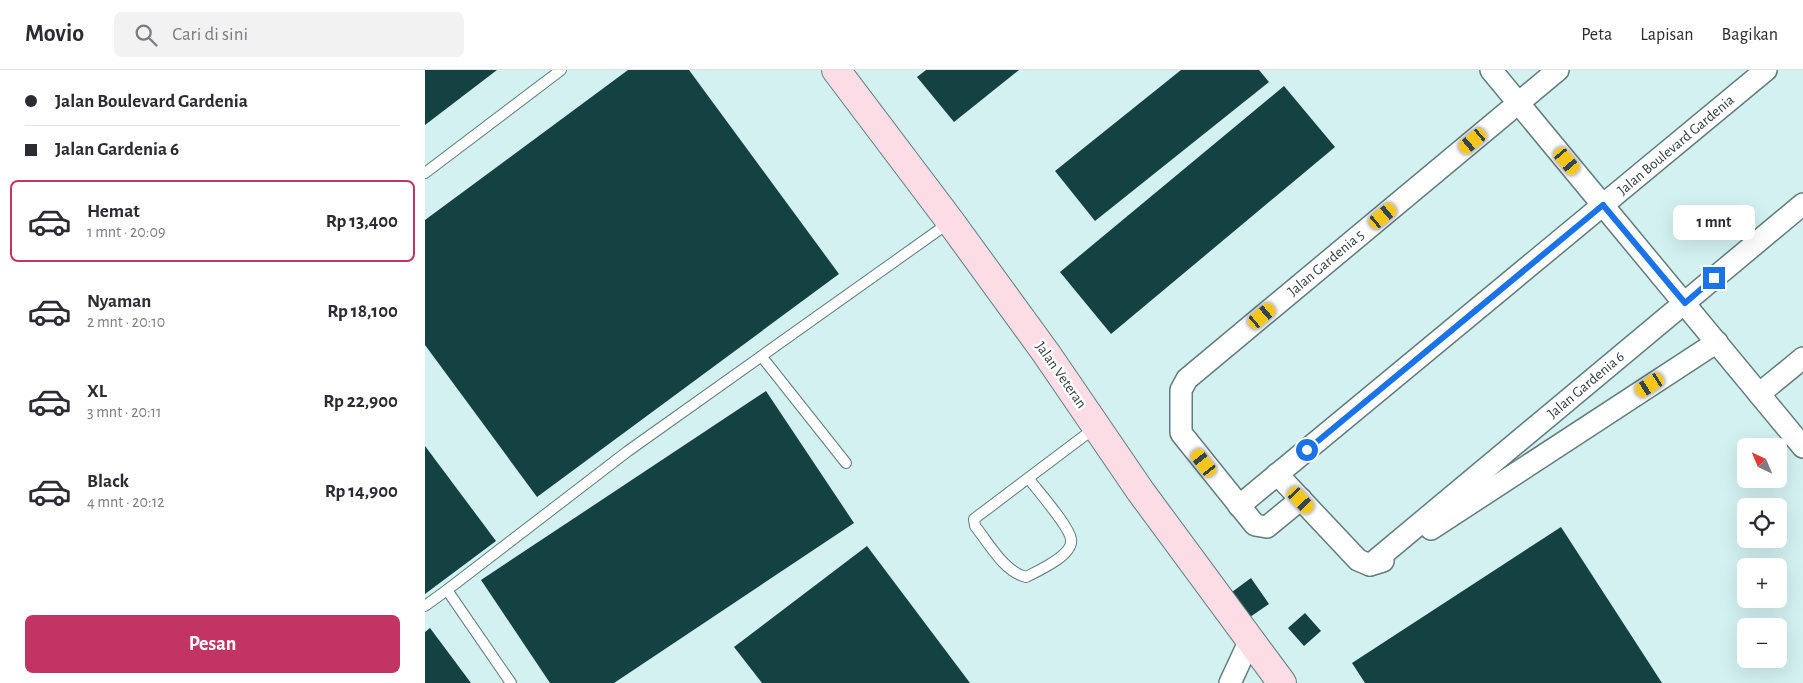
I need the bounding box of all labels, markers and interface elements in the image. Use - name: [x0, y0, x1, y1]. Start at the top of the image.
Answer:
- search box: [114, 12, 464, 57]
- icon: search: [132, 21, 160, 49]
- text: Movio: [25, 22, 84, 46]
- text: Cari di sini: [172, 25, 248, 44]
- text: Peta: [1581, 26, 1612, 44]
- text: Lapisan: [1640, 26, 1694, 44]
- text: Bagikan: [1722, 26, 1778, 44]
- text: Jalan Boulevard Gardenia: [55, 92, 248, 111]
- street label: Jalan Boulevard Gardenia: [1615, 92, 1737, 198]
- car: [1456, 126, 1489, 156]
- text: Jalan Gardenia 6: [55, 140, 179, 159]
- car: [1551, 145, 1582, 177]
- icon: car: [27, 199, 72, 244]
- car: [1366, 201, 1399, 231]
- text: Hemat: [87, 202, 140, 221]
- callout: 1 mnt: [1673, 206, 1755, 240]
- text: Rp 13,400: [326, 212, 398, 231]
- text: 1 mnt: [1697, 214, 1731, 230]
- text: 1 mnt · 20:09: [87, 224, 165, 240]
- street label: Jalan Gardenia 5: [1285, 227, 1367, 299]
- route end: [1703, 267, 1725, 289]
- icon: car: [27, 289, 72, 334]
- text: Nyaman: [87, 292, 151, 311]
- car: [1245, 301, 1278, 331]
- text: Rp 18,100: [327, 302, 398, 321]
- text: 2 mnt · 20:10: [87, 314, 165, 330]
- street label: Jalan Veteran: [1033, 339, 1089, 411]
- street label: Jalan Gardenia 6: [1545, 349, 1627, 421]
- car: [1633, 371, 1666, 399]
- icon: car: [27, 379, 72, 424]
- text: XL: [87, 382, 107, 401]
- text: Rp 22,900: [323, 392, 398, 411]
- text: 3 mnt · 20:11: [87, 404, 162, 420]
- north arrow: [1737, 438, 1787, 488]
- map controls: [1737, 438, 1787, 668]
- route start: [1296, 439, 1318, 461]
- car: [1188, 447, 1219, 479]
- icon: car: [27, 469, 72, 514]
- text: Black: [87, 472, 129, 491]
- text: Rp 14,900: [325, 482, 398, 501]
- car: [1285, 484, 1316, 516]
- text: 4 mnt · 20:12: [87, 494, 164, 510]
- button: locate: [1737, 498, 1787, 548]
- button: +: [1737, 558, 1787, 608]
- button: Pesan: [25, 615, 400, 673]
- button: −: [1737, 618, 1787, 668]

